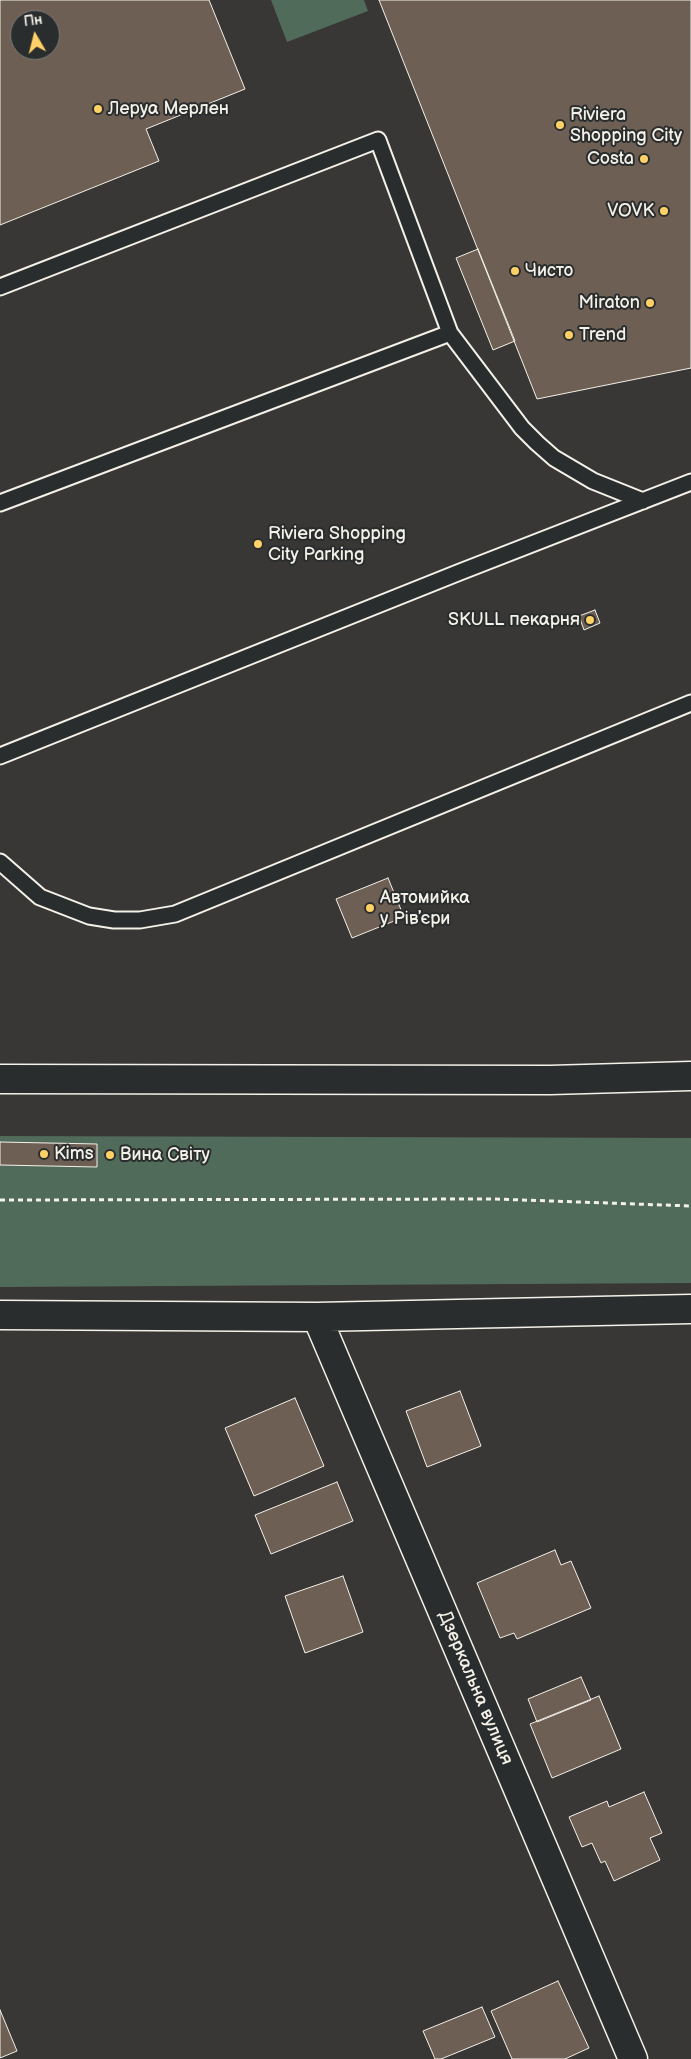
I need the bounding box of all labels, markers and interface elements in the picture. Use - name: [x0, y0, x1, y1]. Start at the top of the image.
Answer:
- north arrow: [10, 10, 60, 60]
- text: Пн: [23, 11, 43, 30]
- place label: Леруа Мерлен: [108, 98, 229, 120]
- marker: Леруа Мерлен: [92, 103, 104, 115]
- place label: Riviera Shopping City: [570, 104, 682, 146]
- marker: Riviera Shopping City: [554, 119, 566, 131]
- place label: Costa: [587, 148, 634, 170]
- marker: Costa: [638, 153, 650, 165]
- place label: VOVK: [607, 200, 654, 222]
- marker: VOVK: [658, 205, 670, 217]
- place label: Чисто: [525, 260, 573, 282]
- marker: Чисто: [509, 265, 521, 277]
- place label: Miraton: [579, 292, 640, 314]
- marker: Miraton: [644, 297, 656, 309]
- place label: Trend: [579, 324, 626, 346]
- marker: Trend: [563, 329, 575, 341]
- place label: Riviera Shopping City Parking: [268, 523, 406, 566]
- marker: Riviera Shopping City Parking: [252, 538, 264, 550]
- place label: SKULL пекарня: [448, 609, 580, 631]
- marker: SKULL пекарня: [584, 614, 596, 626]
- place label: Автомийка у Рівʼєри: [380, 887, 470, 930]
- marker: Автомийка у Рівʼєри: [364, 902, 376, 914]
- place label: Kims: [54, 1143, 94, 1165]
- place label: Вина Світу: [120, 1144, 210, 1166]
- marker: Kims: [38, 1148, 50, 1160]
- marker: Вина Світу: [104, 1149, 116, 1161]
- street label: Дзеркальна вулиця: [433, 1608, 517, 1768]

